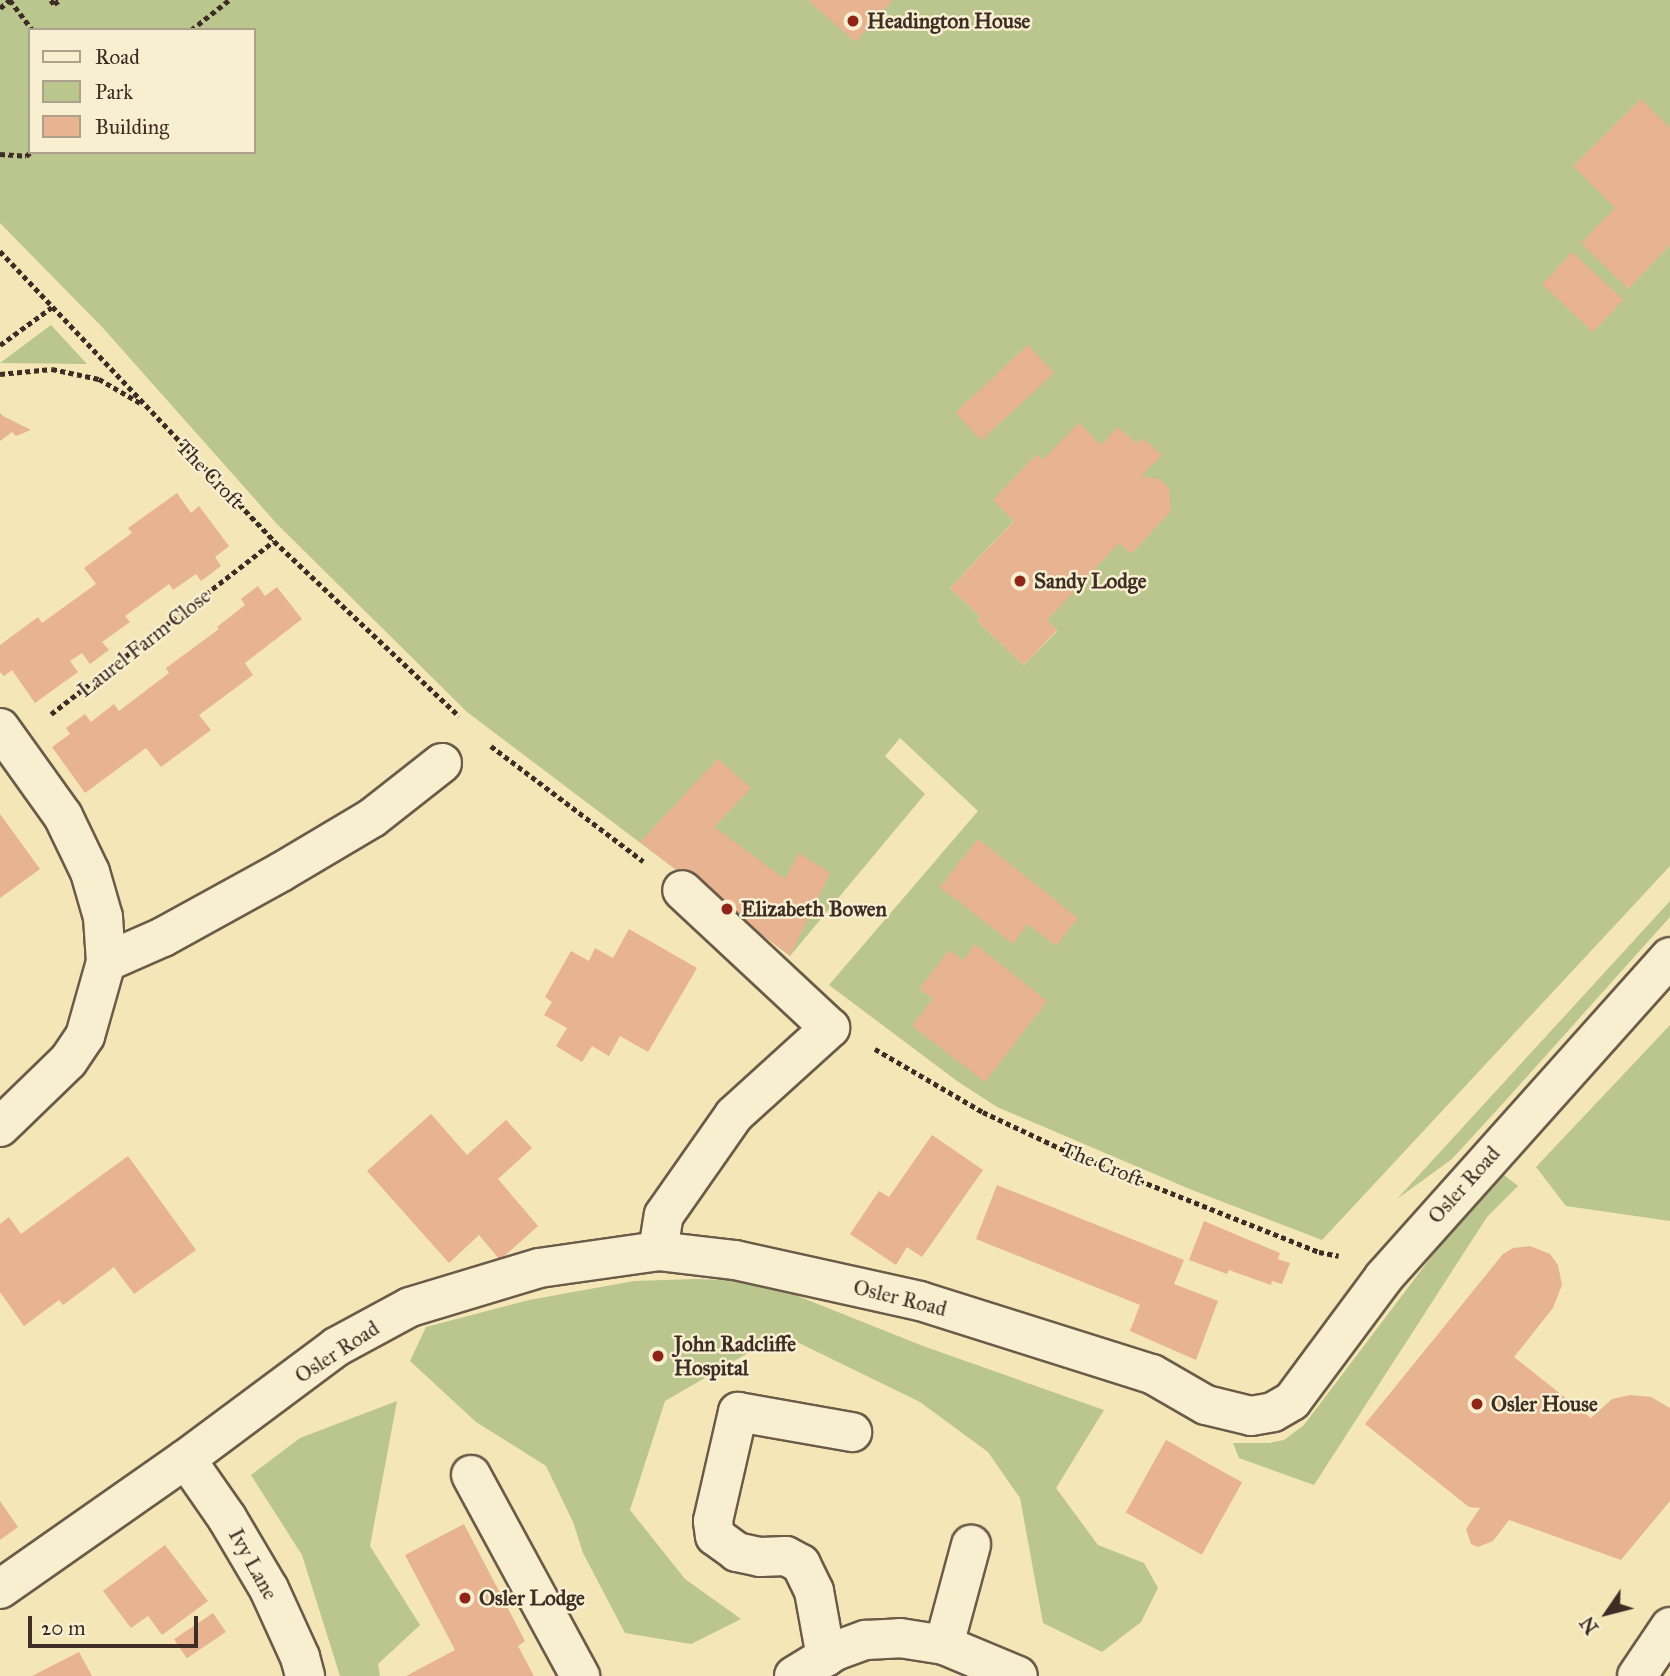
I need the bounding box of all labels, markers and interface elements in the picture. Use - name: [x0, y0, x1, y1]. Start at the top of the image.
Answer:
- place label: Headington House: [867, 8, 1030, 34]
- marker: Headington House: [845, 13, 861, 29]
- legend: [28, 28, 256, 154]
- text: Road: [95, 44, 140, 70]
- text: Park: [95, 79, 133, 105]
- text: Building: [95, 114, 169, 140]
- street label: The Croft: [171, 434, 249, 514]
- place label: Sandy Lodge: [1034, 568, 1146, 594]
- marker: Sandy Lodge: [1012, 573, 1028, 589]
- street label: Laurel Farm Close: [73, 583, 215, 703]
- place label: Elizabeth Bowen: [741, 896, 887, 922]
- marker: Elizabeth Bowen: [719, 901, 735, 917]
- street label: The Croft: [1057, 1136, 1147, 1192]
- street label: Osler Road: [1423, 1141, 1505, 1229]
- street label: Osler Road: [851, 1274, 949, 1322]
- street label: Osler Road: [290, 1316, 384, 1388]
- place label: John Radcliffe Hospital: [674, 1331, 796, 1381]
- marker: John Radcliffe Hospital: [648, 1346, 668, 1366]
- place label: Osler House: [1491, 1391, 1598, 1417]
- marker: Osler House: [1469, 1396, 1485, 1412]
- street label: Ivy Lane: [223, 1524, 283, 1604]
- north arrow: [1572, 1578, 1642, 1648]
- place label: Osler Lodge: [479, 1585, 585, 1611]
- marker: Osler Lodge: [457, 1590, 473, 1606]
- scale bar: [32, 1602, 201, 1646]
- text: N: [1575, 1612, 1603, 1639]
- text: 20 m: [41, 1615, 86, 1641]

